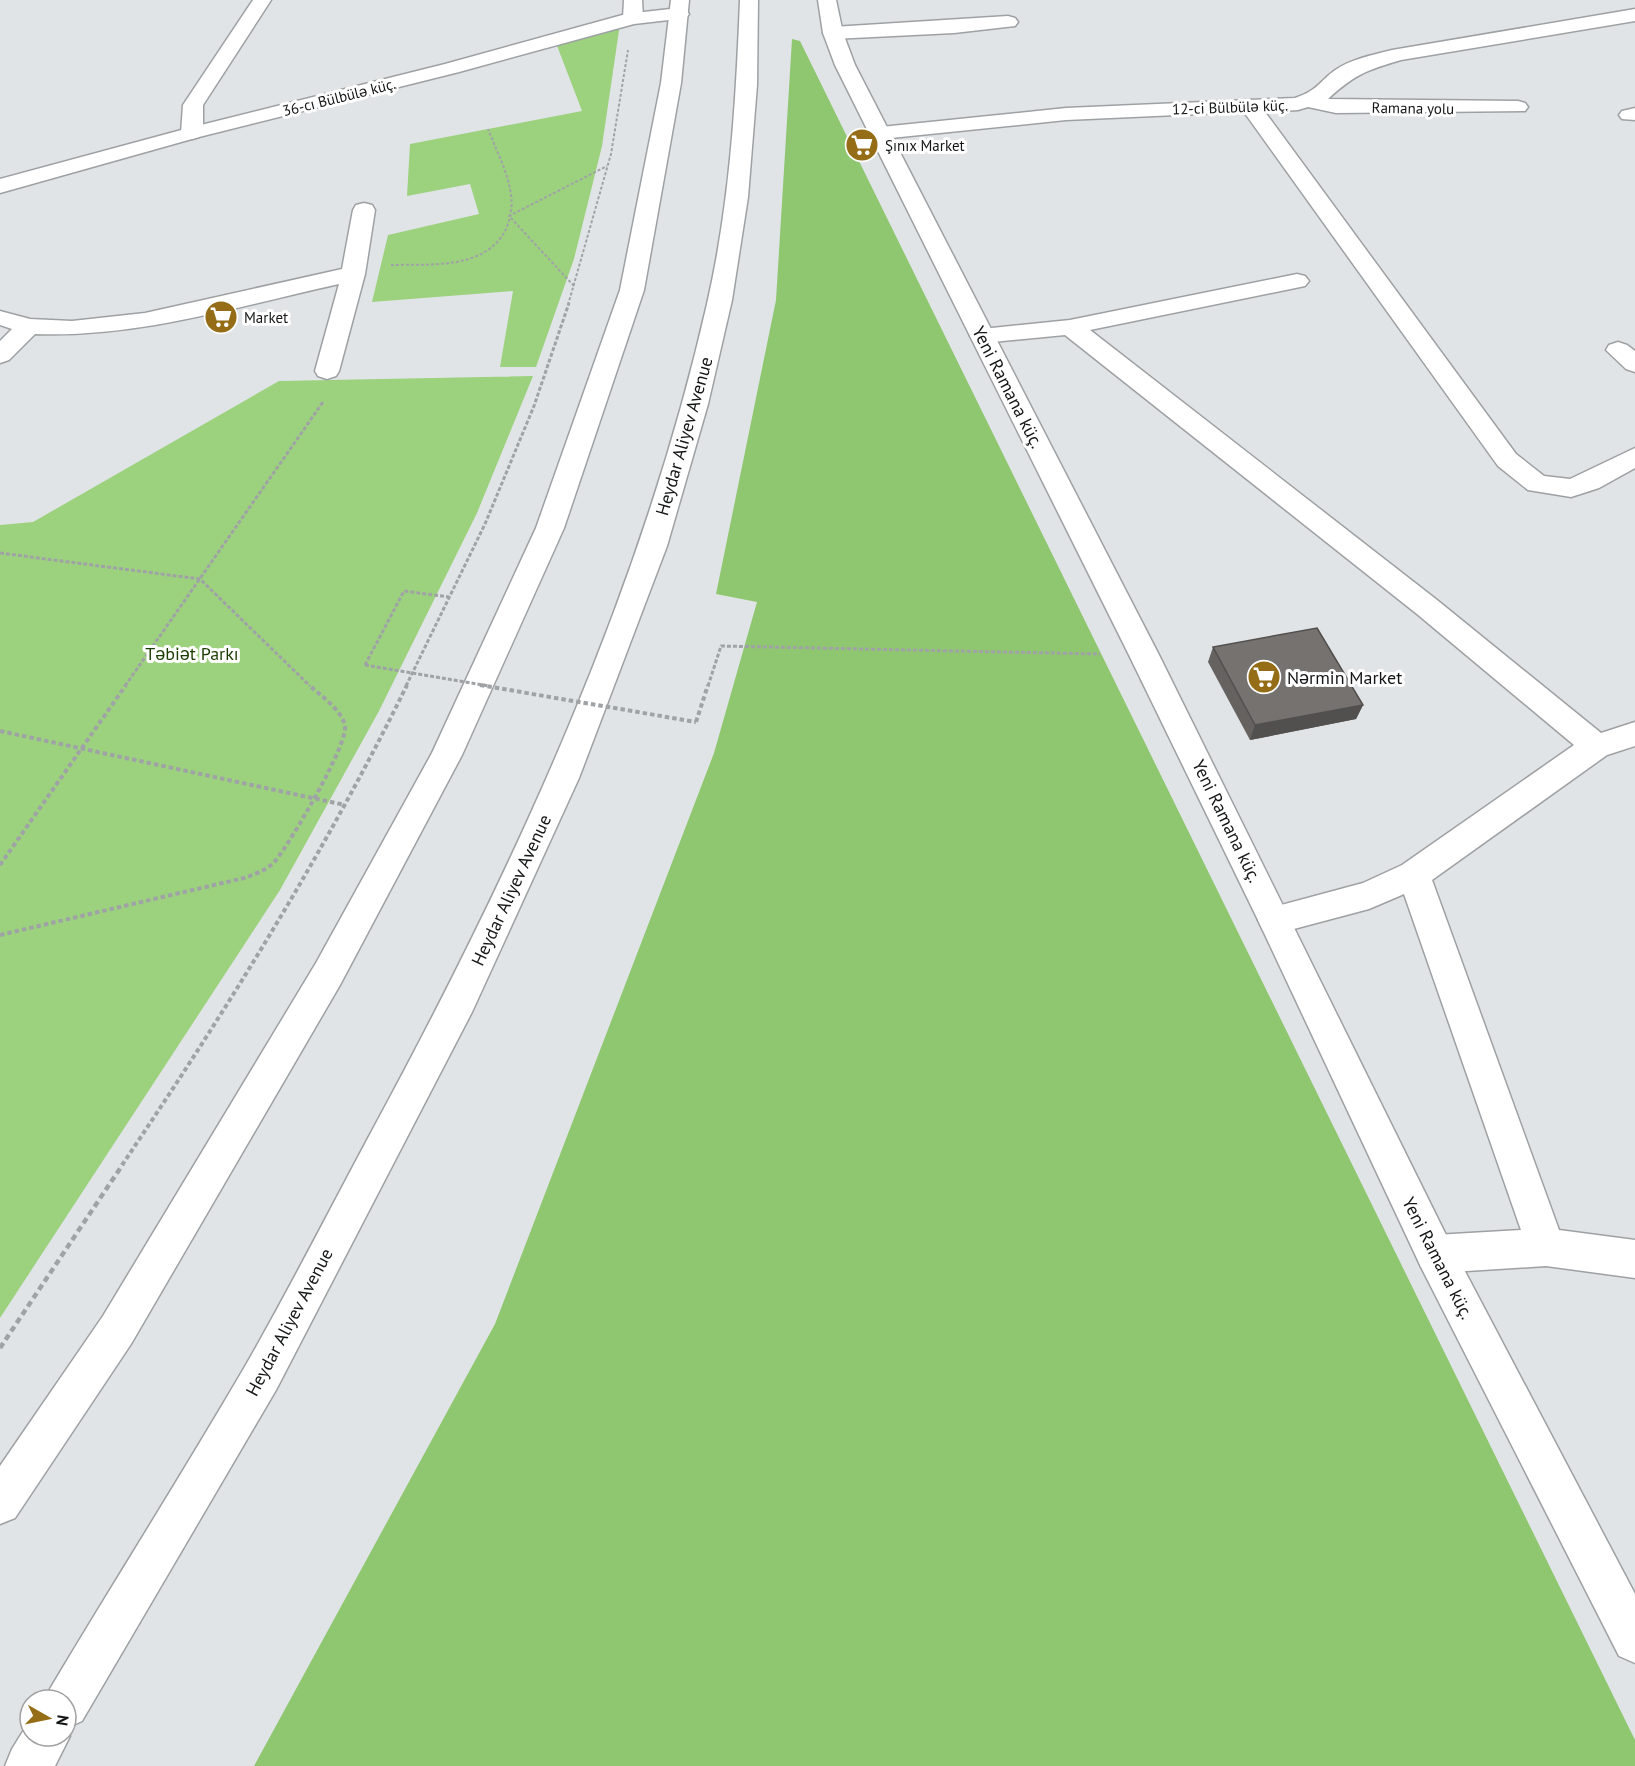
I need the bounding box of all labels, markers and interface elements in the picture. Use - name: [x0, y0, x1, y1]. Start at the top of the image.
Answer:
- street label: 36-cı Bülbülə küç.: [280, 74, 398, 120]
- street label: 12-ci Bülbülə küç.: [1172, 95, 1288, 119]
- street label: Ramana yolu: [1372, 98, 1454, 118]
- supermarket icon: Şınıx Market: [844, 127, 880, 163]
- place label: Şınıx Market: [885, 136, 965, 155]
- supermarket icon: Market: [203, 299, 239, 335]
- place label: Market: [244, 308, 288, 327]
- street label: Yeni Ramana küç.: [967, 322, 1049, 452]
- street label: Heydar Aliyev Avenue: [650, 354, 718, 518]
- park label: Təbiət Parkı: [145, 642, 239, 665]
- supermarket icon: Nərmin Market: [1246, 659, 1282, 695]
- place label: Nərmin Market: [1287, 666, 1402, 689]
- street label: Yeni Ramana küç.: [1187, 756, 1267, 886]
- street label: Heydar Aliyev Avenue: [466, 811, 556, 969]
- street label: Yeni Ramana küç.: [1397, 1193, 1479, 1323]
- street label: Heydar Aliyev Avenue: [240, 1244, 338, 1400]
- north arrow: [18, 1688, 78, 1748]
- text: N: [52, 1714, 74, 1727]

